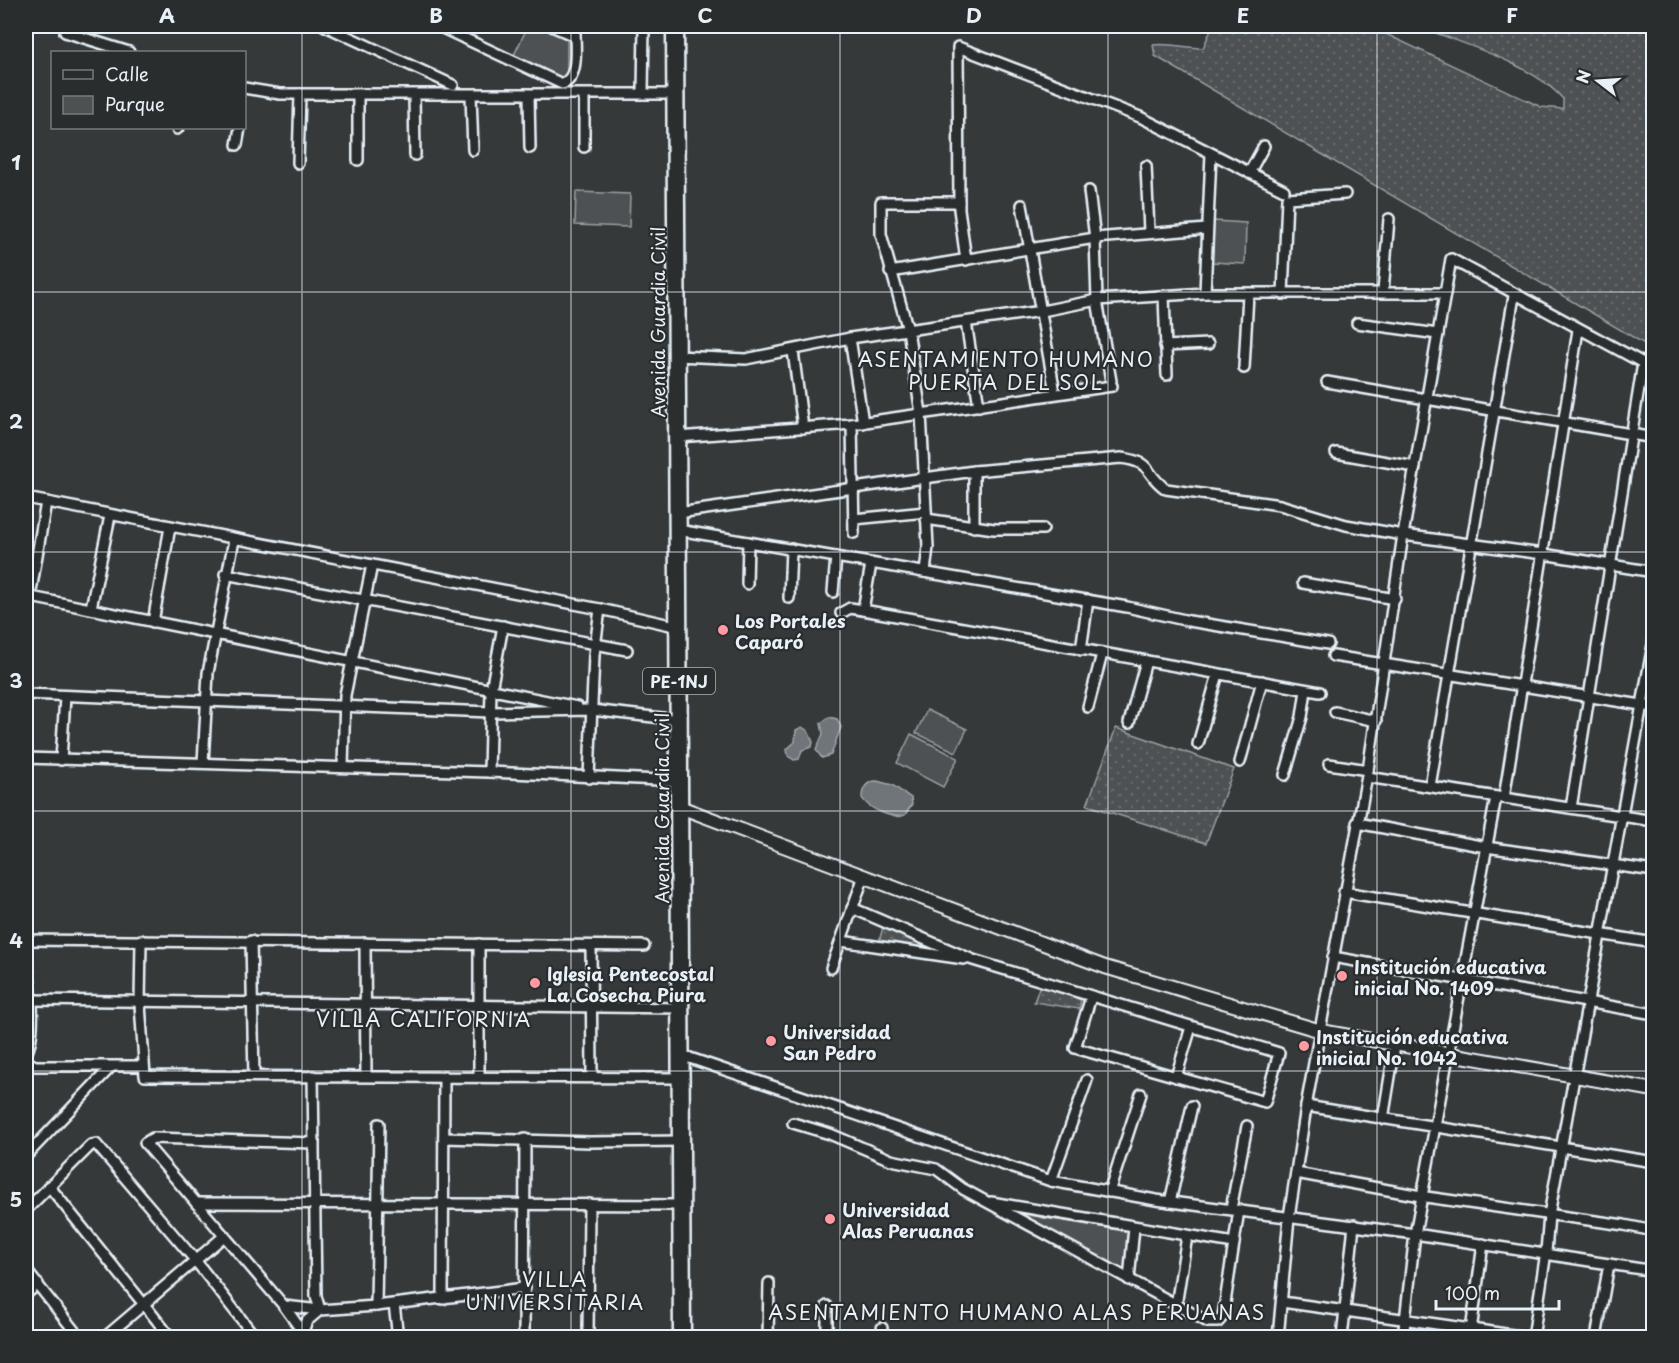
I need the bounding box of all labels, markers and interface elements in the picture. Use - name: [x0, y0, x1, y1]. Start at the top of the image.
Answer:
- text: A: [159, 0, 175, 30]
- text: B: [429, 0, 443, 30]
- text: C: [697, 0, 713, 30]
- text: D: [966, 0, 982, 30]
- text: E: [1237, 0, 1249, 30]
- text: F: [1506, 0, 1518, 30]
- legend: [51, 51, 246, 129]
- north arrow: [1568, 51, 1628, 111]
- text: Calle: [105, 60, 149, 87]
- text: N: [1569, 67, 1596, 86]
- text: Parque: [105, 90, 165, 117]
- text: 1: [11, 147, 21, 177]
- street label: Avenida Guardia Civil: [644, 227, 671, 417]
- district label: ASENTAMIENTO HUMANO PUERTA DEL SOL: [858, 344, 1154, 397]
- text: 2: [9, 406, 23, 436]
- place label: Los Portales Caparó: [735, 607, 846, 655]
- marker: Los Portales Caparó: [716, 623, 730, 637]
- text: 3: [9, 665, 23, 695]
- road number: PE-1NJ: [643, 668, 715, 694]
- street label: Avenida Guardia Civil: [648, 713, 675, 903]
- text: 4: [9, 925, 23, 955]
- place label: Institución educativa inicial No. 1409: [1354, 953, 1547, 1001]
- place label: Iglesia Pentecostal La Cosecha Piura: [547, 960, 714, 1008]
- marker: Institución educativa inicial No. 1409: [1335, 969, 1349, 983]
- marker: Iglesia Pentecostal La Cosecha Piura: [528, 976, 542, 990]
- district label: VILLA CALIFORNIA: [316, 1004, 532, 1034]
- place label: Universidad San Pedro: [783, 1018, 891, 1066]
- place label: Institución educativa inicial No. 1042: [1316, 1023, 1509, 1071]
- marker: Universidad San Pedro: [764, 1034, 778, 1048]
- marker: Institución educativa inicial No. 1042: [1297, 1039, 1311, 1053]
- text: 5: [10, 1184, 22, 1214]
- place label: Universidad Alas Peruanas: [841, 1196, 974, 1244]
- marker: Universidad Alas Peruanas: [823, 1212, 837, 1226]
- district label: VILLA UNIVERSITARIA: [465, 1264, 645, 1317]
- scale bar: [1436, 1273, 1559, 1311]
- text: 100 m: [1445, 1279, 1500, 1306]
- district label: ASENTAMIENTO HUMANO ALAS PERUANAS: [768, 1297, 1266, 1327]

